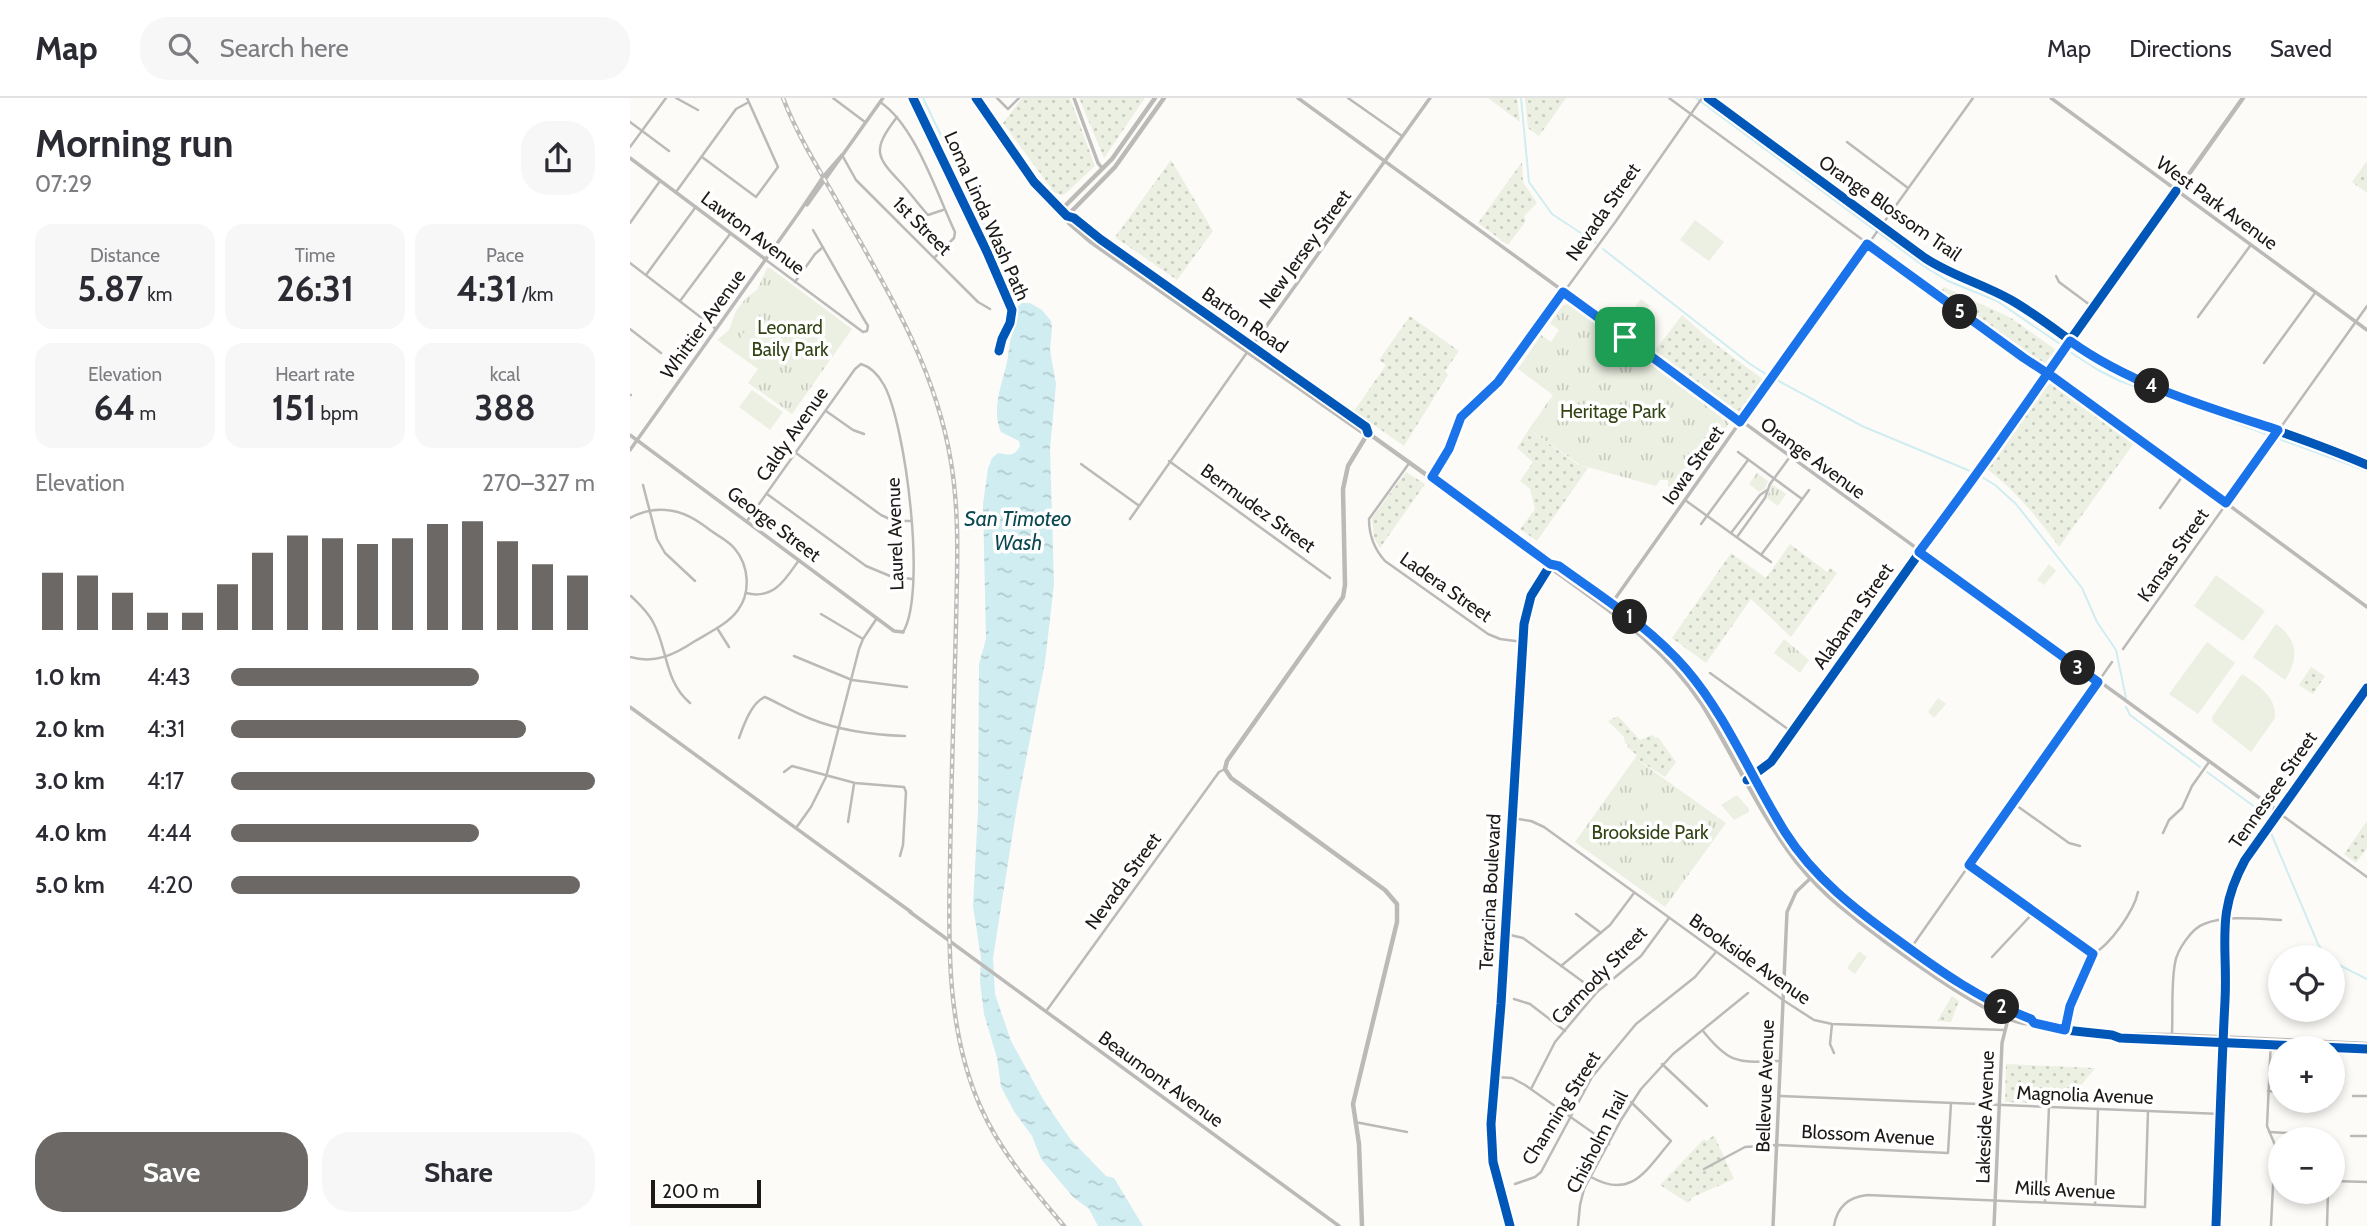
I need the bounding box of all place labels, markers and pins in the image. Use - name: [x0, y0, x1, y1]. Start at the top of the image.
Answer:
- pin: 5: [1942, 294, 1978, 330]
- pin: [1595, 307, 1655, 367]
- pin: 4: [2134, 368, 2170, 404]
- pin: 1: [1612, 600, 1648, 634]
- pin: 3: [2060, 650, 2096, 686]
- pin: 2: [1984, 990, 2020, 1024]

